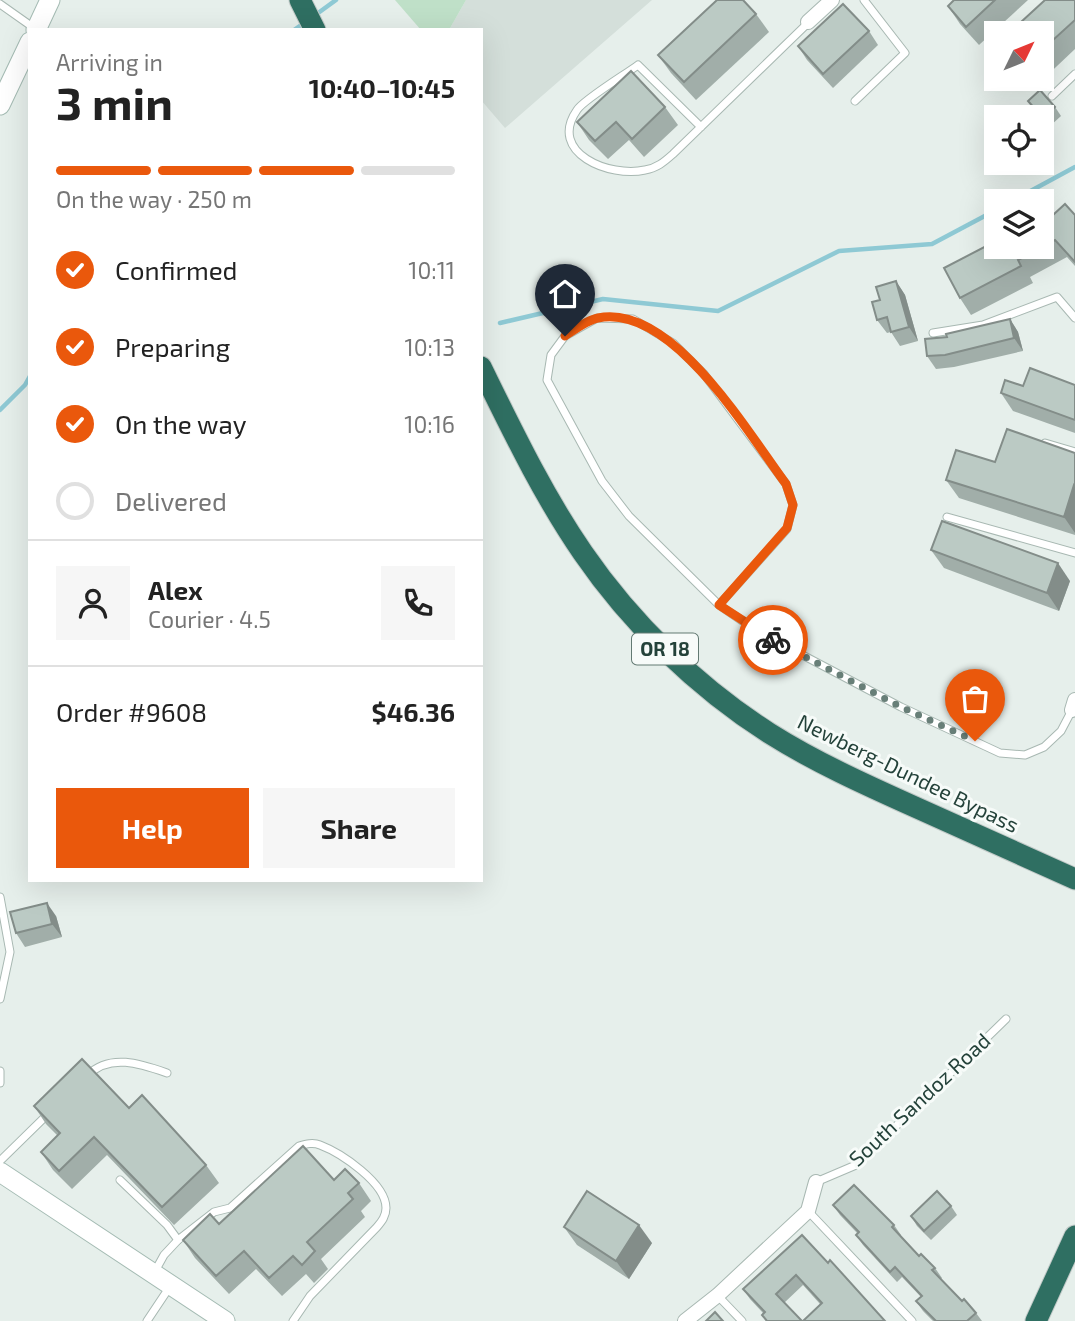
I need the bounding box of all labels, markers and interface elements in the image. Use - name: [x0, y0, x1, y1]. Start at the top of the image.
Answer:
- north arrow: [984, 21, 1054, 91]
- map controls: [984, 21, 1054, 259]
- text: Arriving in: [56, 48, 163, 76]
- text: 10:40–10:45: [309, 72, 455, 103]
- text: 3 min: [56, 74, 173, 129]
- button: locate: [984, 105, 1054, 175]
- text: On the way · 250 m: [56, 185, 252, 213]
- button: layers: [984, 189, 1054, 259]
- icon: check: [56, 251, 94, 289]
- text: Confirmed: [115, 254, 238, 285]
- text: 10:11: [408, 256, 455, 284]
- pin: [535, 264, 595, 336]
- icon: home: [546, 275, 584, 313]
- icon: check: [56, 328, 94, 366]
- text: Preparing: [115, 331, 230, 362]
- text: 10:13: [405, 333, 455, 361]
- icon: check: [56, 405, 94, 443]
- text: On the way: [115, 408, 246, 439]
- text: 10:16: [404, 410, 455, 438]
- text: Delivered: [115, 485, 227, 516]
- button: person: [56, 566, 130, 640]
- button: phone: [381, 566, 455, 640]
- text: Alex: [148, 574, 203, 605]
- text: Courier · 4.5: [148, 605, 271, 633]
- courier: [738, 605, 808, 675]
- icon: bike: [754, 621, 792, 659]
- road number: OR 18: [632, 634, 698, 664]
- pin: [945, 669, 1005, 741]
- icon: bag: [956, 680, 994, 718]
- text: Order #9608: [56, 696, 207, 727]
- text: $46.36: [372, 696, 455, 727]
- street label: Newberg-Dundee Bypass: [794, 708, 1023, 837]
- button: Help: [56, 788, 249, 868]
- button: Share: [263, 788, 455, 868]
- street label: South Sandoz Road: [843, 1027, 995, 1171]

